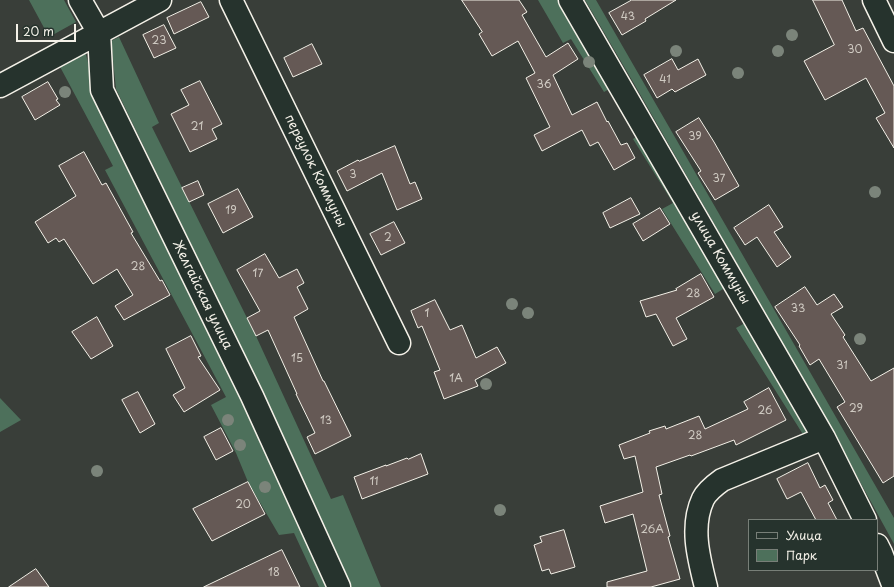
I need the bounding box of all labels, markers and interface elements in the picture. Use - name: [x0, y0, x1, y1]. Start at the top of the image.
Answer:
- house number: 43: [621, 10, 635, 24]
- scale bar: [18, 16, 78, 42]
- text: 20 m: [23, 22, 54, 40]
- house number: 23: [152, 34, 166, 48]
- house number: 30: [847, 43, 863, 57]
- house number: 41: [659, 73, 671, 87]
- house number: 36: [537, 78, 551, 92]
- street label: переулок Коммуны: [281, 112, 349, 230]
- house number: 21: [191, 120, 203, 134]
- house number: 39: [688, 130, 702, 144]
- house number: 3: [349, 168, 357, 182]
- house number: 37: [713, 172, 725, 186]
- house number: 19: [225, 204, 237, 218]
- street label: улица Коммуны: [687, 209, 753, 307]
- house number: 2: [384, 231, 392, 245]
- street label: Желгайская улица: [169, 238, 235, 352]
- house number: 28: [131, 260, 145, 274]
- house number: 17: [253, 267, 263, 281]
- house number: 28: [686, 287, 700, 301]
- house number: 33: [791, 302, 805, 316]
- house number: 1: [425, 307, 429, 321]
- house number: 15: [291, 352, 303, 366]
- house number: 31: [836, 359, 848, 373]
- house number: 1А: [449, 372, 463, 386]
- house number: 29: [849, 402, 863, 416]
- house number: 26: [757, 404, 773, 418]
- house number: 13: [320, 414, 332, 428]
- house number: 28: [688, 429, 702, 443]
- house number: 11: [369, 475, 379, 489]
- house number: 20: [235, 498, 251, 512]
- legend: [748, 519, 878, 571]
- house number: 26А: [640, 523, 664, 537]
- text: Улица: [786, 526, 822, 544]
- text: Парк: [786, 546, 817, 564]
- house number: 18: [268, 566, 280, 580]

